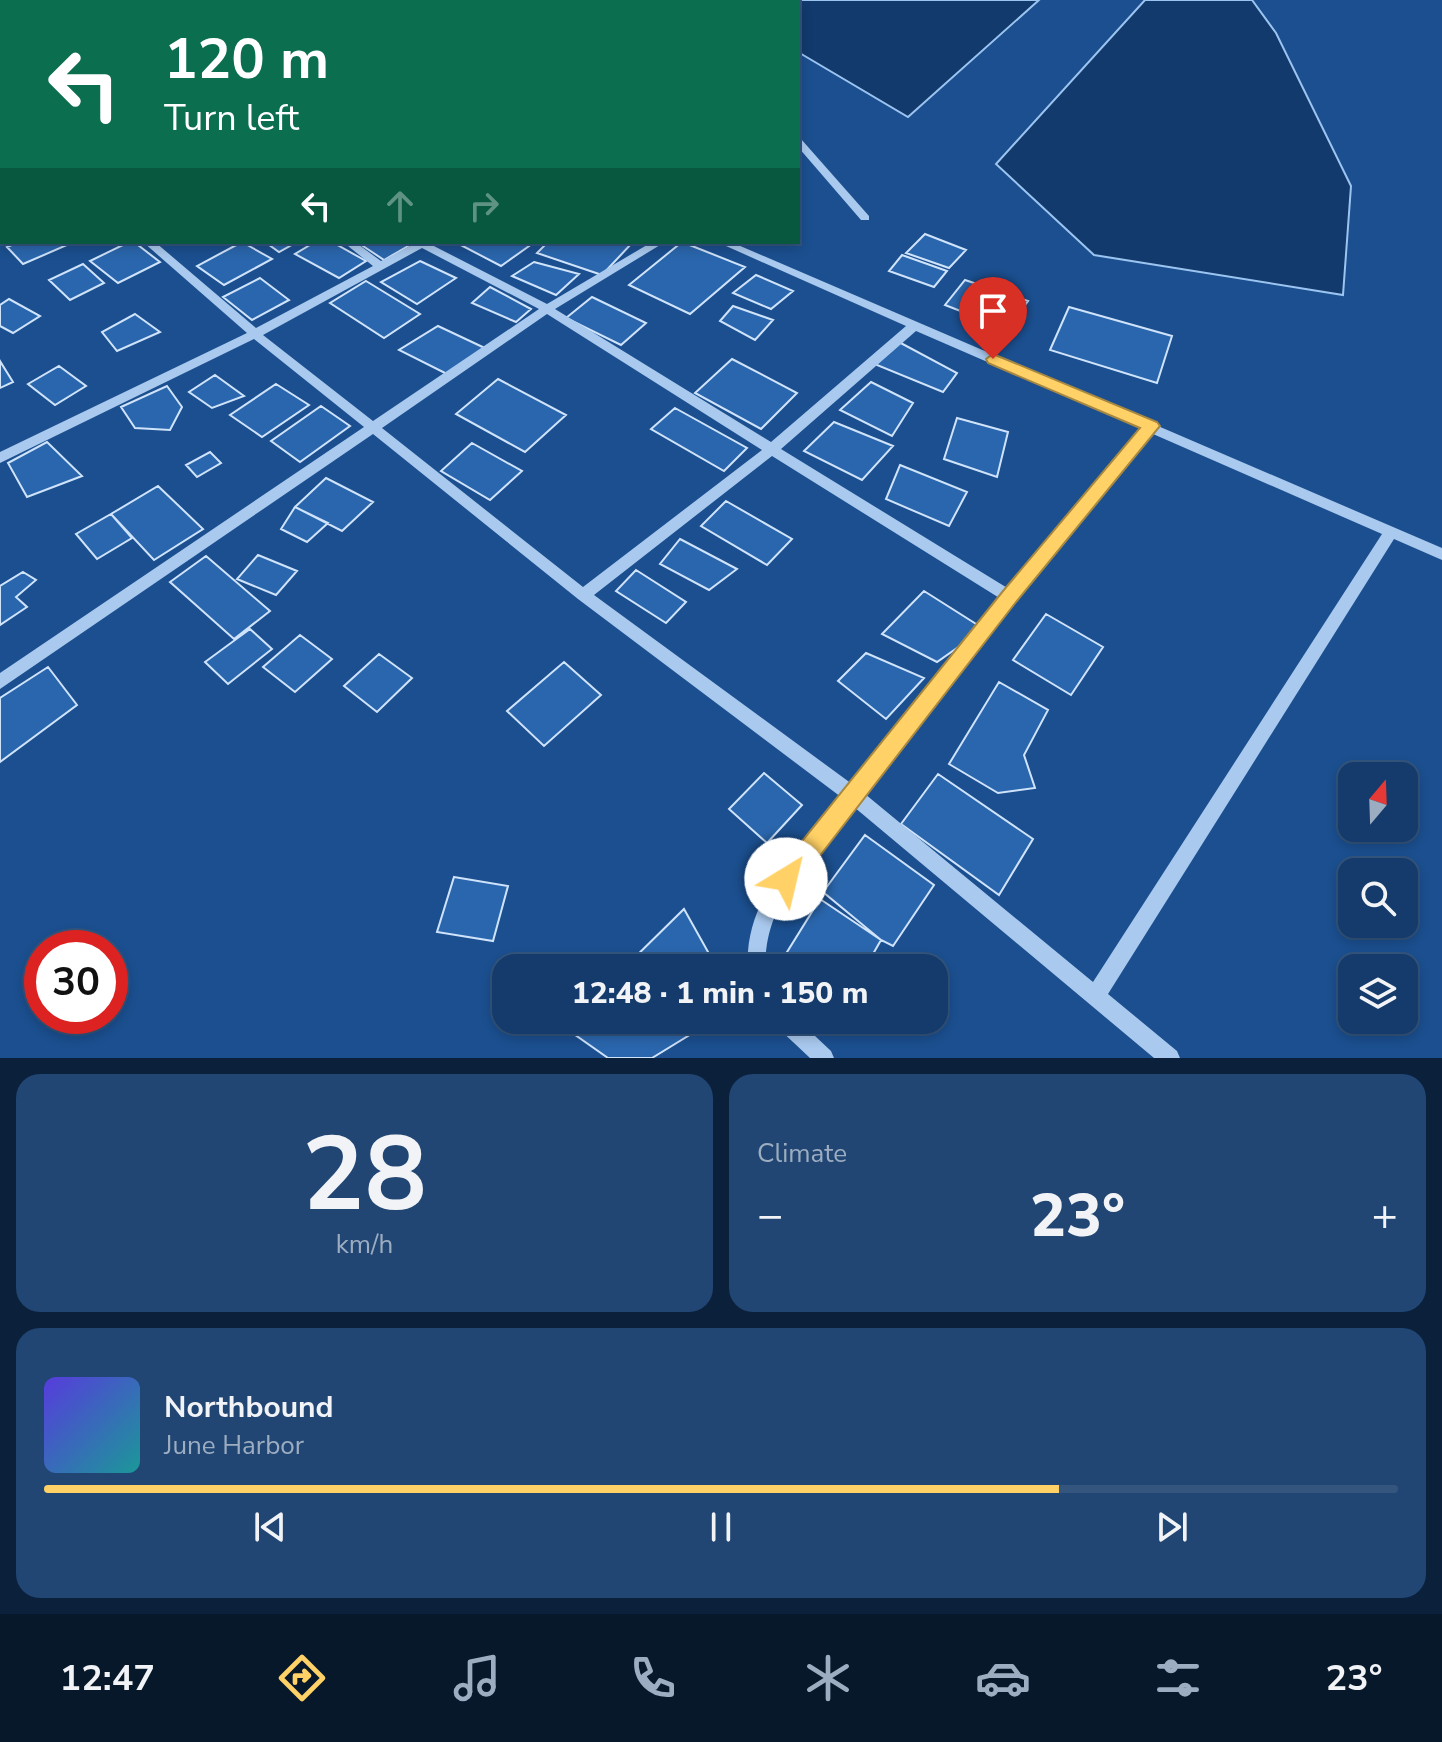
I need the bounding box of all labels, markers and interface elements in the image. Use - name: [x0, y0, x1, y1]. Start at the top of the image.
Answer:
- text: 120 m: [164, 21, 329, 98]
- icon: left: [32, 32, 136, 136]
- text: Turn left: [164, 94, 299, 143]
- icon: left: [294, 184, 338, 228]
- icon: ahead: [378, 184, 422, 228]
- icon: right: [462, 184, 506, 228]
- pin: [959, 277, 1027, 359]
- icon: arrive: [971, 289, 1015, 333]
- north arrow: [1338, 762, 1418, 842]
- map controls: [1338, 762, 1418, 1034]
- position arrow: [744, 837, 828, 921]
- button: search: [1338, 858, 1418, 938]
- speed limit sign: 30: [24, 930, 128, 1034]
- button: layers: [1338, 954, 1418, 1034]
- text: 12:48 · 1 min · 150 m: [572, 973, 868, 1014]
- text: 28: [302, 1104, 427, 1246]
- text: Climate: [757, 1136, 847, 1171]
- text: 23°: [1030, 1175, 1125, 1257]
- text: −: [757, 1186, 783, 1246]
- text: +: [1372, 1186, 1398, 1246]
- text: km/h: [336, 1227, 393, 1262]
- text: Northbound: [164, 1387, 334, 1428]
- text: June Harbor: [164, 1428, 304, 1463]
- icon: previous: [248, 1505, 292, 1549]
- icon: pause: [699, 1505, 743, 1549]
- icon: next: [1150, 1505, 1194, 1549]
- icon: directions: [274, 1650, 330, 1706]
- icon: music: [449, 1650, 505, 1706]
- icon: phone: [625, 1650, 681, 1706]
- icon: climate: [800, 1650, 856, 1706]
- icon: car: [975, 1650, 1031, 1706]
- icon: filters: [1150, 1650, 1206, 1706]
- text: 12:47: [60, 1654, 155, 1703]
- text: 23°: [1325, 1654, 1382, 1703]

